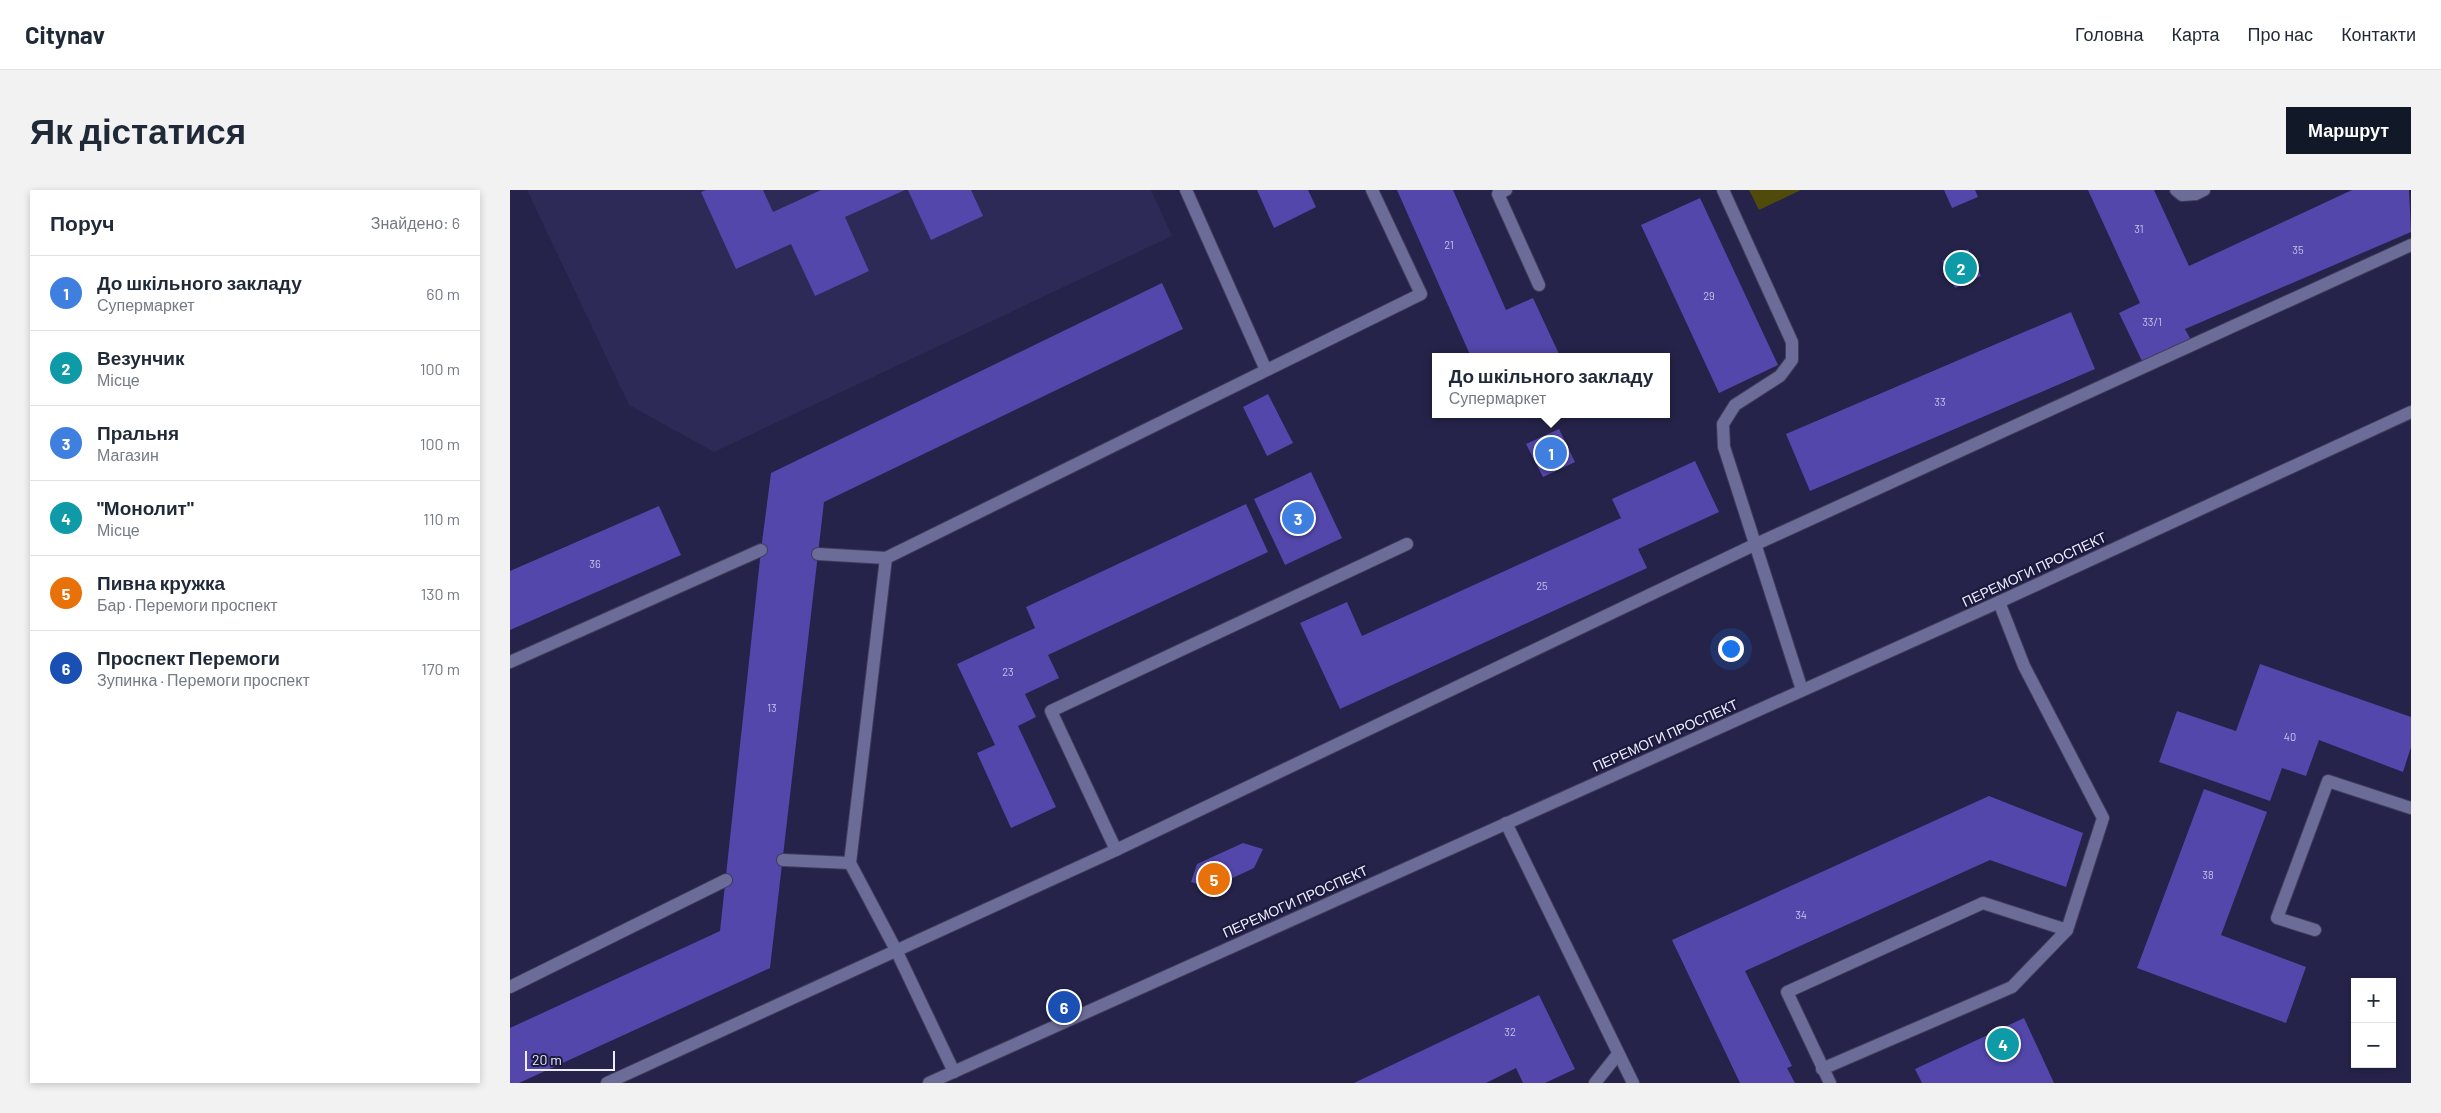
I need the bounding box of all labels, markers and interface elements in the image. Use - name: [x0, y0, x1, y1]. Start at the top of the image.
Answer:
- text: Citynav: [25, 20, 105, 49]
- text: Головна: [2075, 23, 2143, 45]
- text: Карта: [2171, 23, 2220, 45]
- text: Про нас: [2248, 23, 2313, 45]
- text: Контакти: [2341, 23, 2416, 45]
- button: Маршрут: [2286, 107, 2411, 154]
- text: Як дістатися: [30, 109, 246, 151]
- text: Поруч: [50, 210, 114, 235]
- text: Знайдено: 6: [371, 213, 460, 232]
- house number: 31: [2134, 222, 2144, 235]
- house number: 21: [1444, 238, 1454, 251]
- house number: 35: [2292, 243, 2304, 256]
- pin: 2: [1945, 249, 1977, 287]
- text: До шкільного закладу: [97, 271, 302, 294]
- text: 1: [63, 284, 69, 303]
- text: 60 m: [426, 284, 460, 303]
- house number: 29: [1703, 289, 1715, 302]
- text: Супермаркет: [97, 295, 195, 314]
- house number: 33/1: [2142, 315, 2162, 328]
- text: Везунчик: [97, 346, 185, 369]
- popup: [1432, 353, 1670, 418]
- text: 2: [62, 359, 70, 378]
- text: 100 m: [420, 359, 460, 378]
- text: До шкільного закладу: [1449, 364, 1653, 387]
- text: Місце: [97, 370, 140, 389]
- text: Супермаркет: [1449, 388, 1546, 407]
- house number: 33: [1934, 395, 1946, 408]
- text: Пральня: [97, 421, 179, 444]
- text: 3: [62, 434, 70, 453]
- text: 100 m: [420, 434, 460, 453]
- pin: 1: [1535, 434, 1567, 472]
- text: Магазин: [97, 445, 159, 464]
- text: "Монолит": [97, 496, 194, 519]
- pin: 3: [1282, 499, 1314, 537]
- text: 4: [61, 509, 71, 528]
- text: 110 m: [423, 509, 460, 528]
- text: Місце: [97, 520, 140, 539]
- street label: ПЕРЕМОГИ ПРОСПЕКТ: [1959, 528, 2109, 610]
- house number: 36: [589, 557, 601, 570]
- text: Пивна кружка: [97, 571, 225, 594]
- house number: 25: [1536, 579, 1548, 592]
- text: 5: [62, 584, 70, 603]
- text: 130 m: [421, 584, 460, 603]
- text: Бар · Перемоги проспект: [97, 595, 278, 614]
- your location: [1718, 636, 1744, 662]
- text: Проспект Перемоги: [97, 646, 280, 669]
- text: 6: [62, 659, 70, 678]
- text: 170 m: [421, 659, 460, 678]
- house number: 23: [1002, 665, 1014, 678]
- text: Зупинка · Перемоги проспект: [97, 670, 310, 689]
- street label: ПЕРЕМОГИ ПРОСПЕКТ: [1590, 695, 1741, 775]
- house number: 13: [767, 701, 777, 714]
- house number: 40: [2284, 730, 2296, 743]
- pin: 5: [1198, 860, 1230, 898]
- street label: ПЕРЕМОГИ ПРОСПЕКТ: [1220, 861, 1371, 941]
- house number: 38: [2202, 868, 2214, 881]
- house number: 34: [1795, 908, 1807, 921]
- map controls: [2351, 978, 2396, 1068]
- button: +: [2351, 978, 2396, 1023]
- pin: 6: [1048, 988, 1080, 1026]
- button: −: [2351, 1023, 2396, 1068]
- house number: 32: [1504, 1025, 1516, 1038]
- pin: 4: [1987, 1025, 2019, 1063]
- scale bar: [525, 1048, 615, 1071]
- text: 20 m: [532, 1051, 562, 1068]

